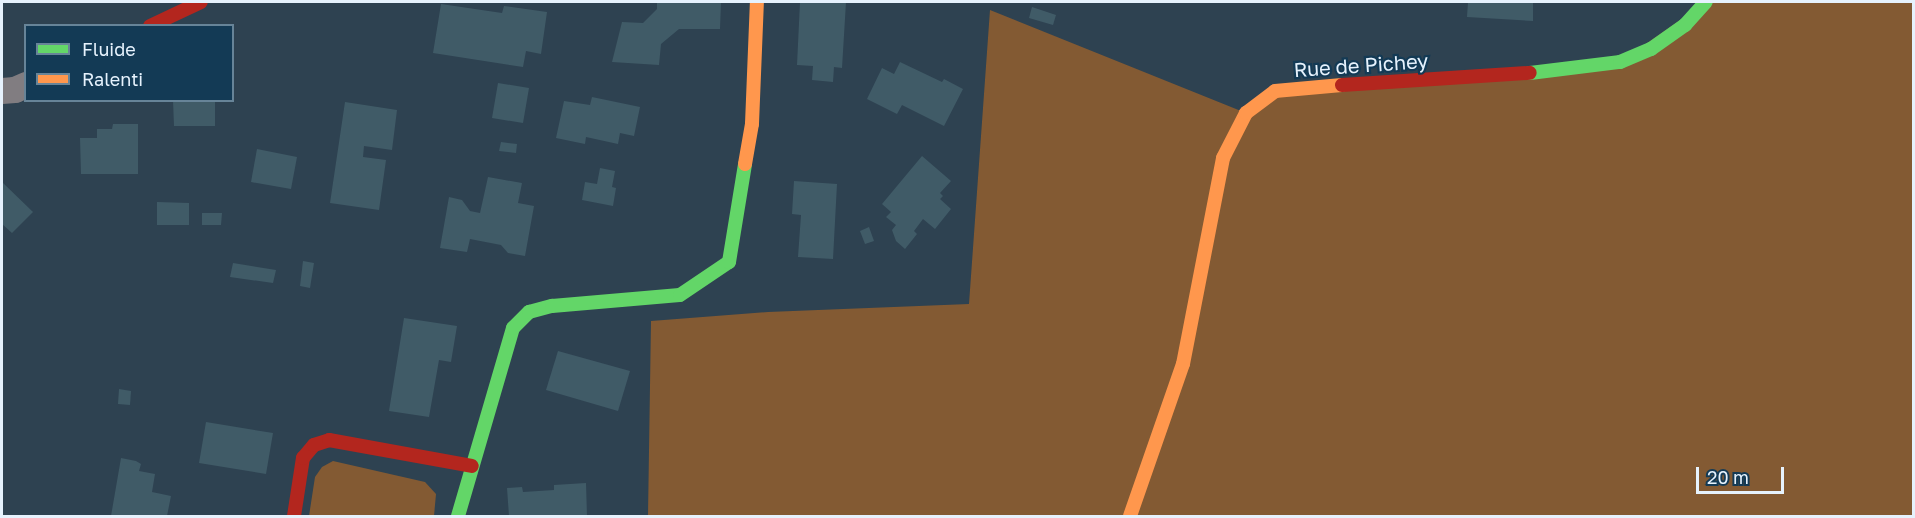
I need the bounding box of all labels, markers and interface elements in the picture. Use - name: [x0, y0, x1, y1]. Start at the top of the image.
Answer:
- legend: [24, 24, 234, 102]
- text: Fluide: [82, 38, 136, 60]
- street label: Rue de Pichey: [1293, 48, 1429, 82]
- text: Ralenti: [82, 68, 143, 90]
- scale bar: [1699, 455, 1788, 493]
- text: 20 m: [1707, 466, 1749, 488]

